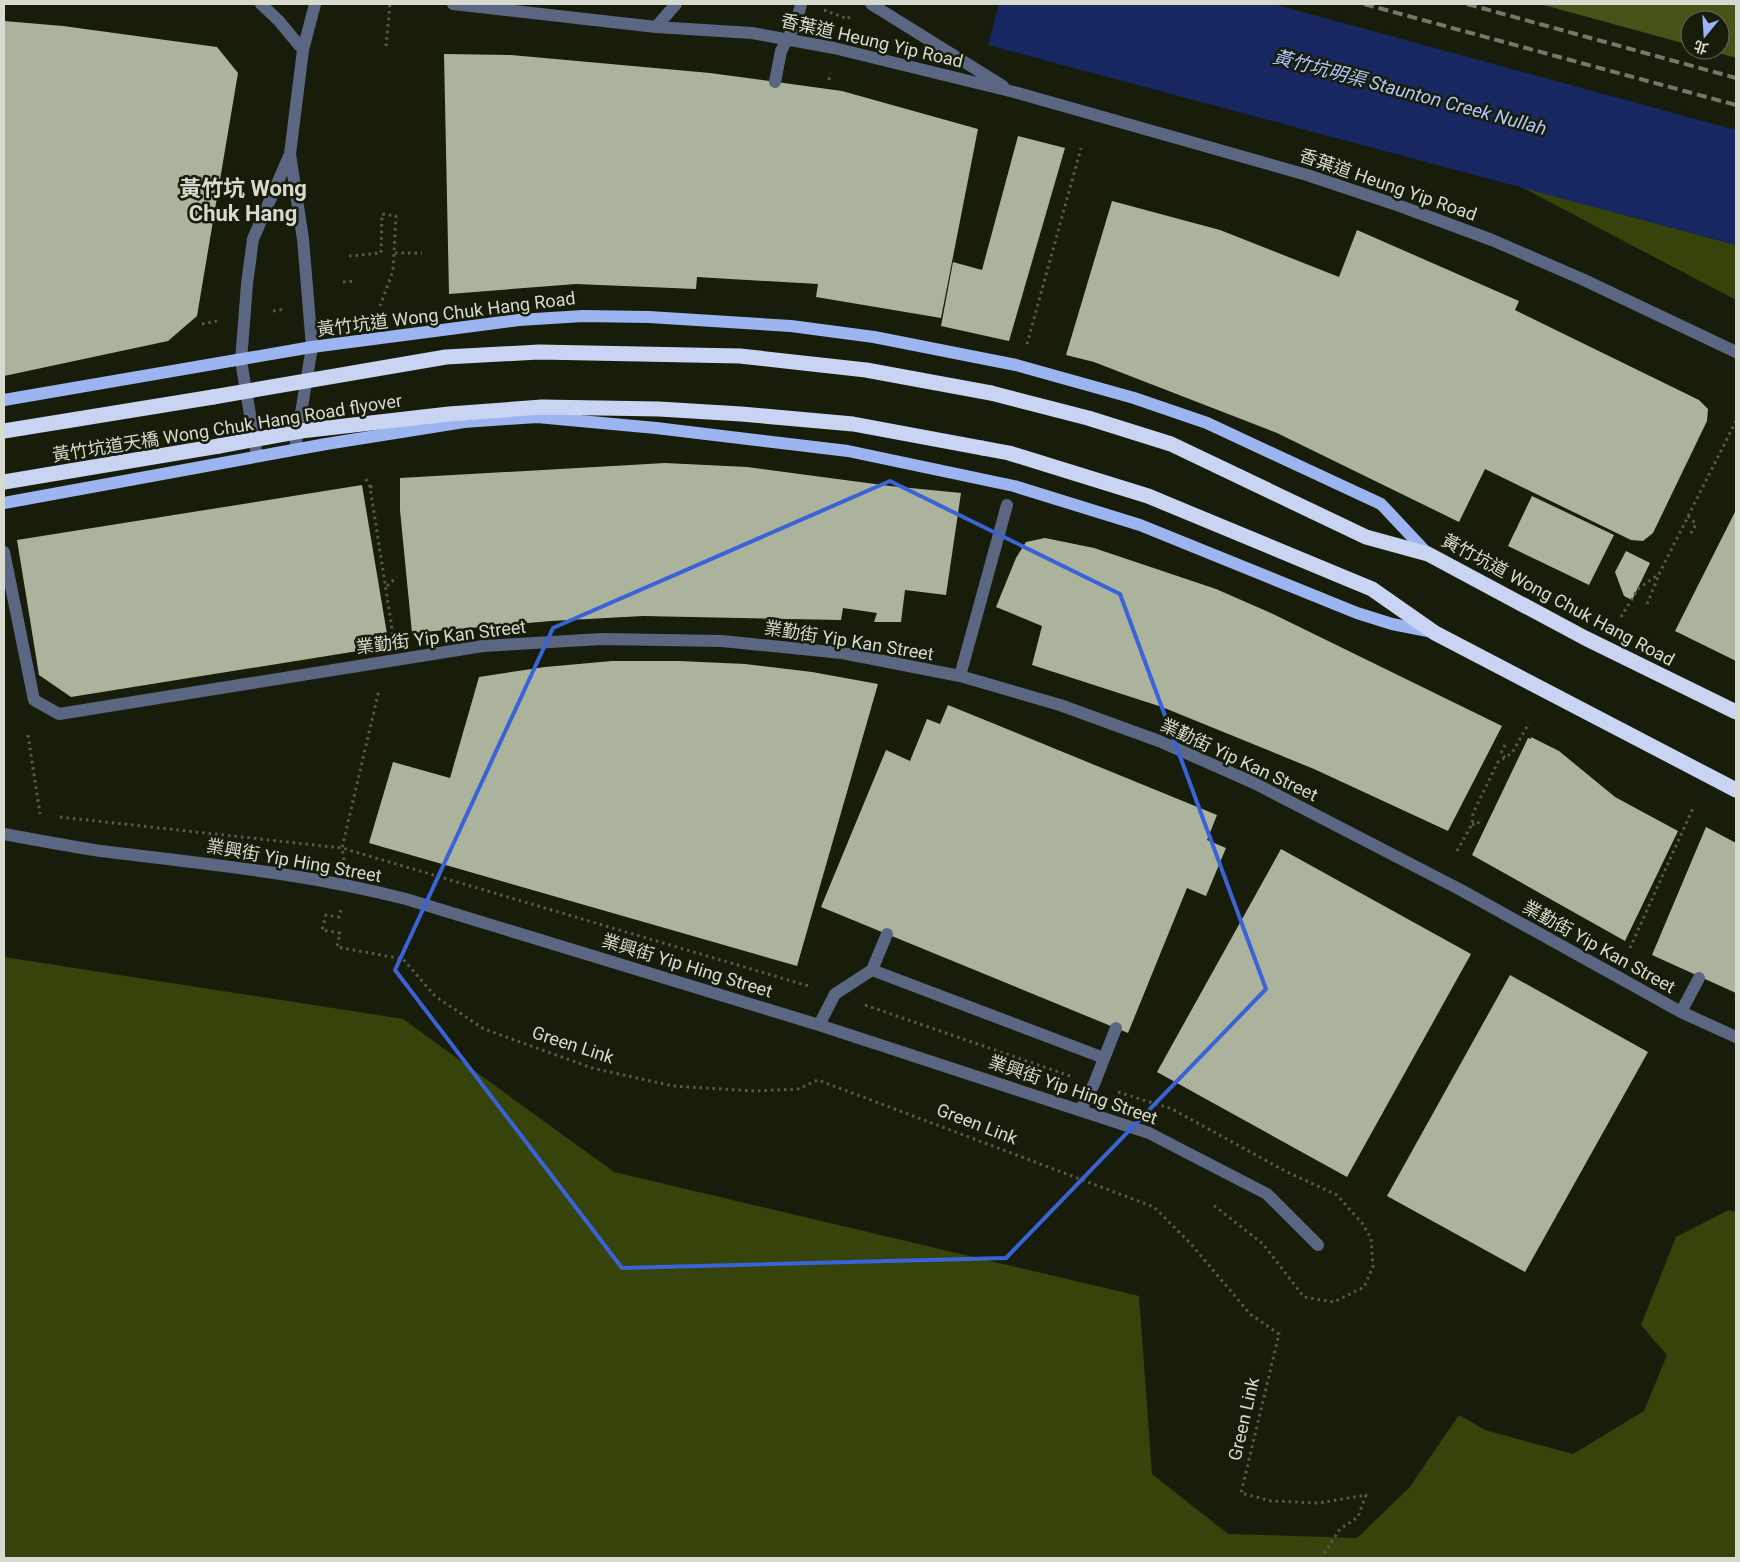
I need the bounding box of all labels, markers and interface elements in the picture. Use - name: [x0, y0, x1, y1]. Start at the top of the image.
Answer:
- street label: 香葉道 Heung Yip Road: [779, 9, 965, 72]
- north arrow: [1680, 10, 1730, 60]
- text: 北: [1692, 38, 1710, 57]
- water label: 黃竹坑明渠 Staunton Creek Nullah: [1271, 45, 1549, 140]
- street label: 香葉道 Heung Yip Road: [1297, 144, 1480, 225]
- district label: 黃竹坑 Wong Chuk Hang: [179, 176, 307, 226]
- street label: 黃竹坑道 Wong Chuk Hang Road: [315, 287, 577, 340]
- street label: 黃竹坑道天橋 Wong Chuk Hang Road flyover: [50, 389, 403, 466]
- street label: 黃竹坑道 Wong Chuk Hang Road: [1438, 529, 1678, 670]
- street label: 業勤街 Yip Kan Street: [355, 616, 527, 657]
- street label: 業勤街 Yip Kan Street: [763, 617, 935, 664]
- street label: 業勤街 Yip Kan Street: [1157, 714, 1321, 805]
- street label: 業興街 Yip Hing Street: [205, 835, 383, 886]
- street label: 業勤街 Yip Kan Street: [1519, 896, 1679, 997]
- street label: 業興街 Yip Hing Street: [599, 930, 775, 1002]
- street label: Green Link: [530, 1021, 618, 1068]
- street label: 業興街 Yip Hing Street: [986, 1051, 1161, 1128]
- street label: Green Link: [934, 1099, 1021, 1149]
- street label: Green Link: [1224, 1374, 1263, 1463]

